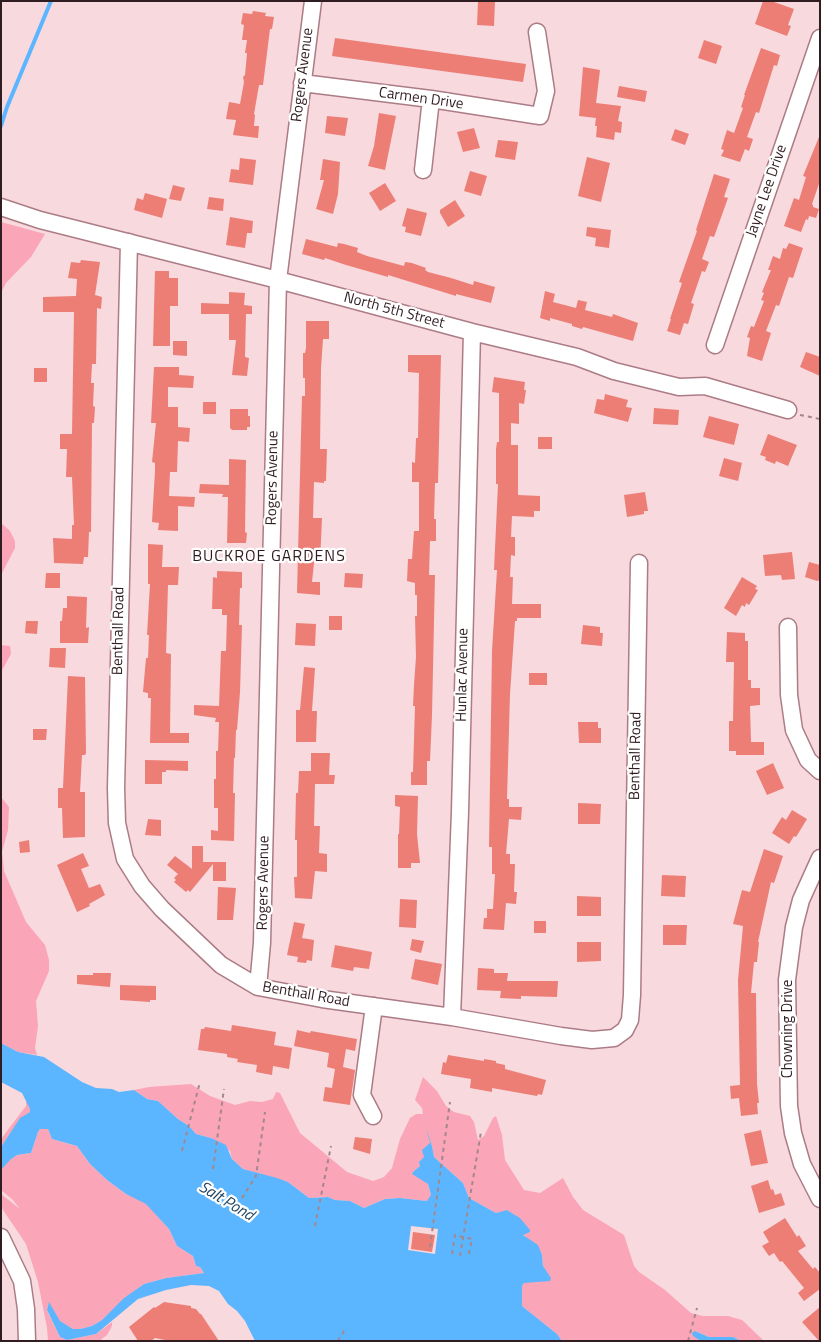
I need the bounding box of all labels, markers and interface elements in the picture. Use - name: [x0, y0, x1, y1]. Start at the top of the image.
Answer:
- street label: Rogers Avenue: [288, 27, 318, 123]
- street label: Carmen Drive: [378, 84, 464, 114]
- street label: Jayne Lee Drive: [743, 143, 791, 239]
- street label: North 5th Street: [342, 289, 446, 333]
- street label: Rogers Avenue: [263, 431, 283, 525]
- district label: BUCKROE GARDENS: [190, 547, 348, 567]
- street label: Benthall Road: [109, 587, 129, 675]
- street label: Hunlac Avenue: [453, 628, 473, 722]
- street label: Benthall Road: [626, 712, 646, 800]
- street label: Rogers Avenue: [254, 836, 274, 930]
- street label: Benthall Road: [261, 978, 351, 1012]
- street label: Chowning Drive: [779, 980, 797, 1078]
- water label: Salt Pond: [195, 1178, 257, 1226]

